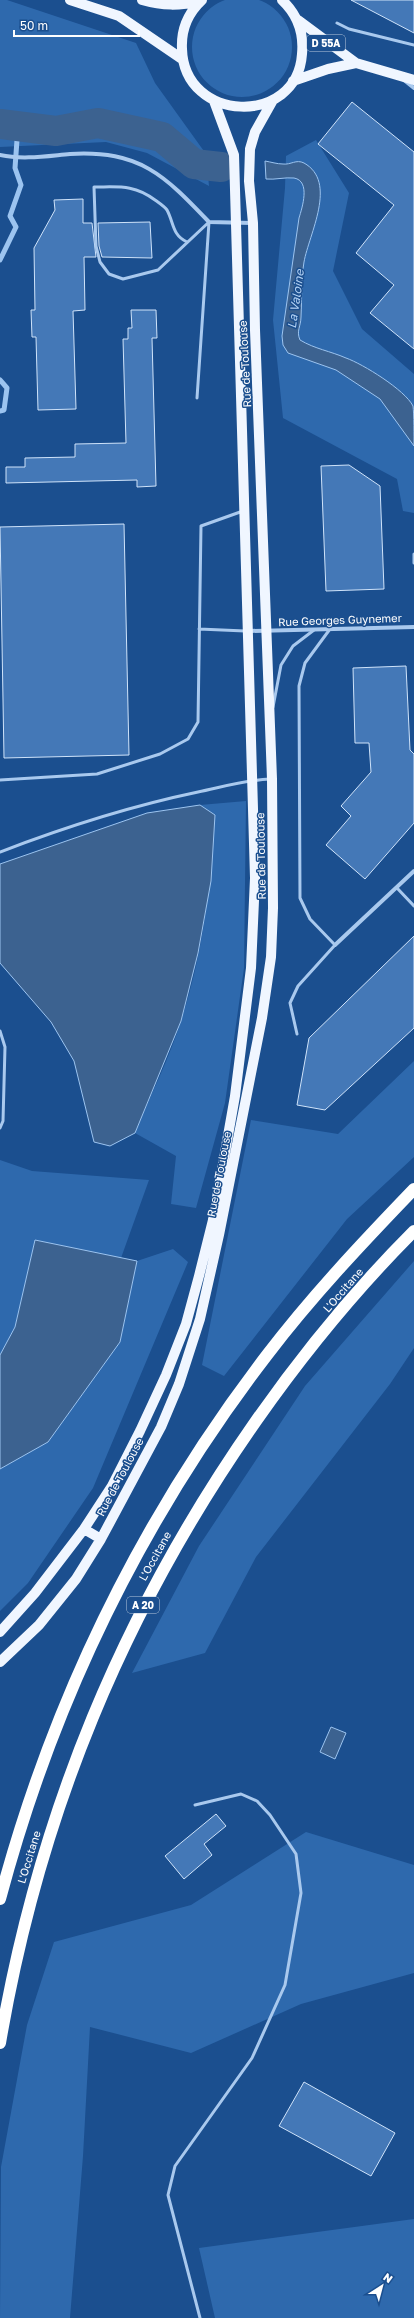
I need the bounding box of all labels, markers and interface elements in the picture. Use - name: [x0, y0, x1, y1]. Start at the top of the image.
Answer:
- scale bar: [14, 12, 139, 38]
- text: 50 m: [20, 18, 48, 33]
- road number: D 55A: [307, 35, 345, 51]
- water label: La Valoine: [284, 267, 307, 329]
- street label: Rue de Toulouse: [236, 320, 253, 408]
- street label: Rue Georges Guynemer: [278, 611, 403, 628]
- street label: Rue de Toulouse: [253, 812, 268, 900]
- street label: Rue de Toulouse: [204, 1130, 233, 1218]
- street label: L'Occitane: [320, 1265, 365, 1314]
- street label: Rue de Toulouse: [93, 1435, 146, 1518]
- street label: L'Occitane: [136, 1529, 173, 1583]
- road number: A 20: [127, 1597, 159, 1613]
- street label: L'Occitane: [14, 1829, 43, 1885]
- north arrow: [362, 2266, 402, 2306]
- text: N: [381, 2270, 395, 2285]

